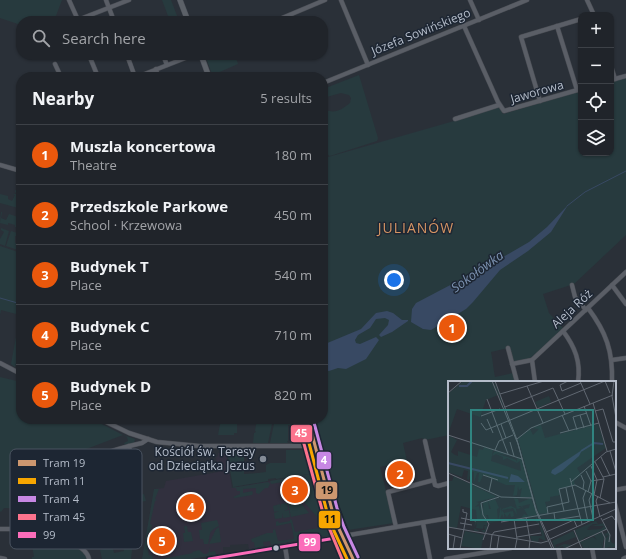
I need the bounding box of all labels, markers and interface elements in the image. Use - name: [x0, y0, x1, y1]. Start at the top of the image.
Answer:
- street label: Józefa Sowińskiego: [368, 4, 473, 60]
- map controls: [578, 12, 614, 156]
- button: +: [578, 12, 614, 48]
- search box: [16, 16, 328, 60]
- icon: search: [30, 27, 52, 49]
- text: Search here: [62, 28, 146, 48]
- button: −: [578, 48, 614, 84]
- street label: Jaworowa: [507, 76, 565, 107]
- button: locate: [578, 84, 614, 120]
- text: Nearby: [32, 87, 94, 110]
- text: 5 results: [260, 89, 312, 107]
- button: layers: [578, 120, 614, 156]
- text: Muszla koncertowa: [70, 136, 216, 156]
- text: 1: [41, 146, 49, 164]
- text: 180 m: [274, 146, 312, 164]
- text: Theatre: [70, 156, 117, 174]
- text: Przedszkole Parkowe: [70, 196, 228, 216]
- text: 2: [41, 206, 49, 224]
- text: 450 m: [274, 206, 312, 224]
- text: School · Krzewowa: [70, 216, 182, 234]
- district label: JULIANÓW: [376, 218, 454, 237]
- water label: Sokołówka: [447, 245, 508, 296]
- text: Budynek T: [70, 256, 149, 276]
- text: 3: [41, 266, 49, 284]
- text: 540 m: [274, 266, 312, 284]
- your location: [384, 270, 404, 290]
- text: Place: [70, 276, 102, 294]
- street label: Aleja Róż: [547, 285, 596, 332]
- pin: 1: [439, 313, 465, 343]
- text: Budynek C: [70, 316, 149, 336]
- text: 4: [41, 326, 49, 344]
- text: 710 m: [274, 326, 312, 344]
- text: Place: [70, 336, 102, 354]
- text: Budynek D: [70, 376, 151, 396]
- inset map: [448, 381, 616, 549]
- text: 5: [41, 386, 49, 404]
- text: 820 m: [274, 386, 312, 404]
- text: Place: [70, 396, 102, 414]
- line badge: 45: [290, 424, 313, 443]
- text: 45: [295, 425, 307, 440]
- place label: Kościół św. Teresy od Dzieciątka Jezus: [149, 443, 256, 474]
- legend: [10, 449, 142, 549]
- line badge: 4: [316, 451, 332, 470]
- text: 4: [321, 452, 328, 467]
- marker: Kościół św. Teresy od Dzieciątka Jezus: [258, 454, 268, 464]
- text: Tram 19: [43, 455, 85, 470]
- pin: 2: [387, 459, 413, 489]
- text: Tram 11: [43, 473, 85, 488]
- pin: 3: [282, 475, 308, 505]
- line badge: 19: [315, 481, 338, 500]
- text: 19: [321, 482, 333, 497]
- text: Tram 4: [43, 491, 80, 506]
- pin: 4: [178, 492, 204, 522]
- text: Tram 45: [43, 509, 85, 524]
- line badge: 11: [318, 510, 341, 529]
- text: 11: [324, 511, 336, 526]
- pin: 5: [149, 526, 175, 556]
- text: 99: [43, 527, 56, 542]
- line badge: 99: [298, 533, 321, 552]
- text: 99: [304, 534, 316, 549]
- unlabelled marker: [271, 543, 281, 553]

